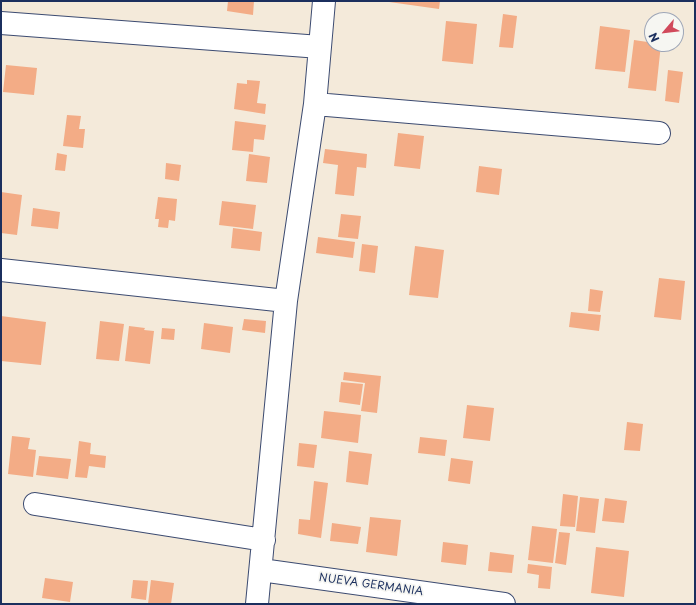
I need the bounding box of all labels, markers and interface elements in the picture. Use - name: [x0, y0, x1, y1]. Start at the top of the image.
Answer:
- north arrow: [644, 12, 684, 52]
- text: N: [644, 30, 663, 45]
- street label: NUEVA GERMANIA: [318, 571, 424, 599]

